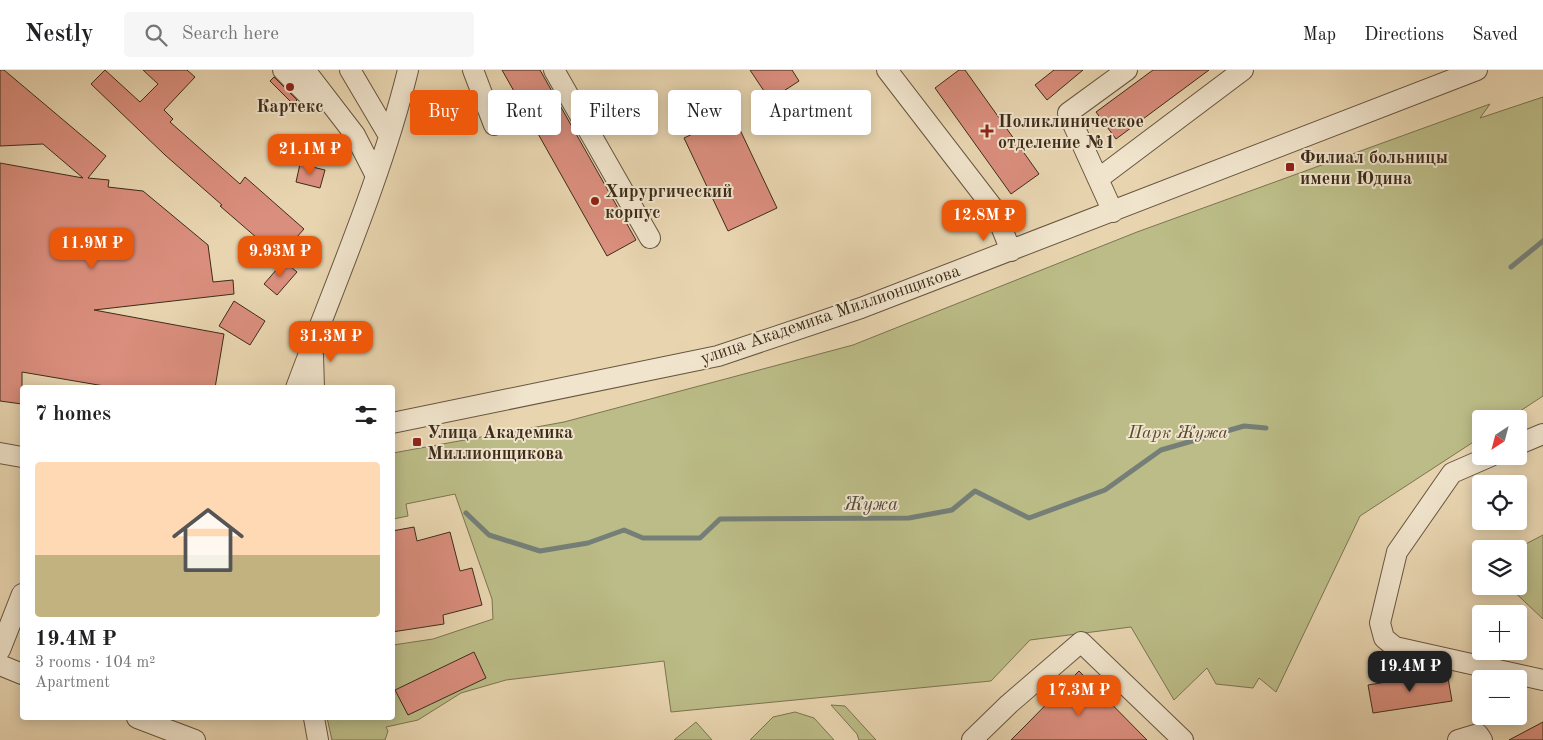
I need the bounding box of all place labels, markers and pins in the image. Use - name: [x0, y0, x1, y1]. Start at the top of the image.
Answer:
- marker: Картекс: [284, 81, 296, 93]
- place label: Картекс: [256, 98, 324, 116]
- place label: Поликлиническое отделение №1: [998, 113, 1144, 152]
- marker: Поликлиническое отделение №1: [980, 124, 994, 138]
- pin: 21.1M ₽: [264, 134, 356, 176]
- place label: Филиал больницы имени Юдина: [1300, 149, 1448, 188]
- marker: Филиал больницы имени Юдина: [1284, 161, 1296, 173]
- place label: Хирургический корпус: [605, 183, 732, 222]
- marker: Хирургический корпус: [589, 195, 601, 207]
- pin: 12.8M ₽: [938, 200, 1030, 242]
- pin: 11.9M ₽: [46, 228, 138, 270]
- pin: 9.93M ₽: [234, 236, 326, 278]
- pin: 31.3M ₽: [285, 320, 377, 363]
- place label: Улица Академика Миллионщикова: [427, 424, 573, 463]
- marker: Улица Академика Миллионщикова: [411, 436, 423, 448]
- pin: 19.4M ₽: [1364, 650, 1456, 693]
- pin: 17.3M ₽: [1033, 674, 1125, 717]

